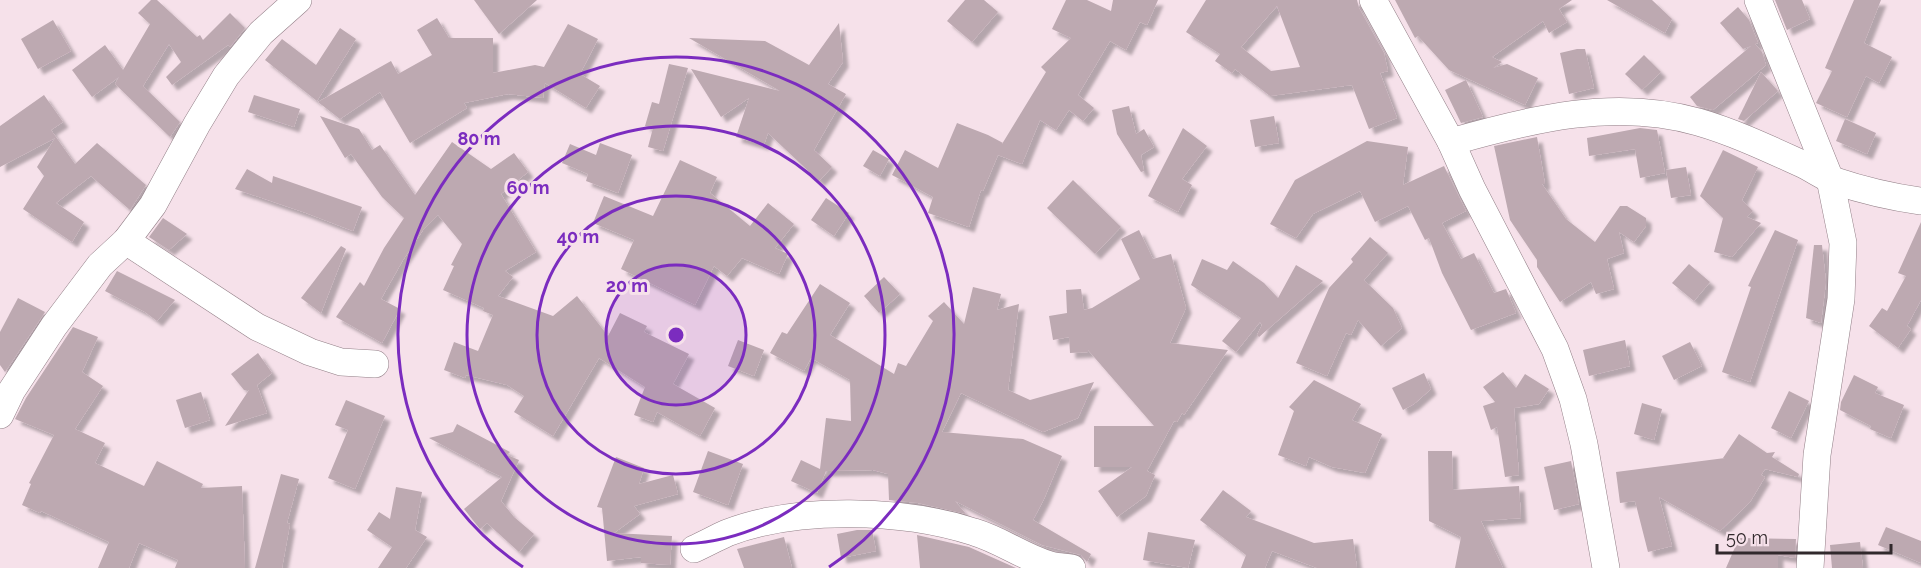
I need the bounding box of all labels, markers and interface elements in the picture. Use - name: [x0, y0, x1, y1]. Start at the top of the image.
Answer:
- text: 80 m: [457, 128, 501, 149]
- text: 60 m: [506, 177, 550, 198]
- text: 40 m: [557, 226, 599, 247]
- text: 20 m: [606, 275, 648, 296]
- centre of rings: [666, 325, 686, 345]
- scale bar: [1717, 517, 1891, 555]
- text: 50 m: [1726, 527, 1768, 548]

